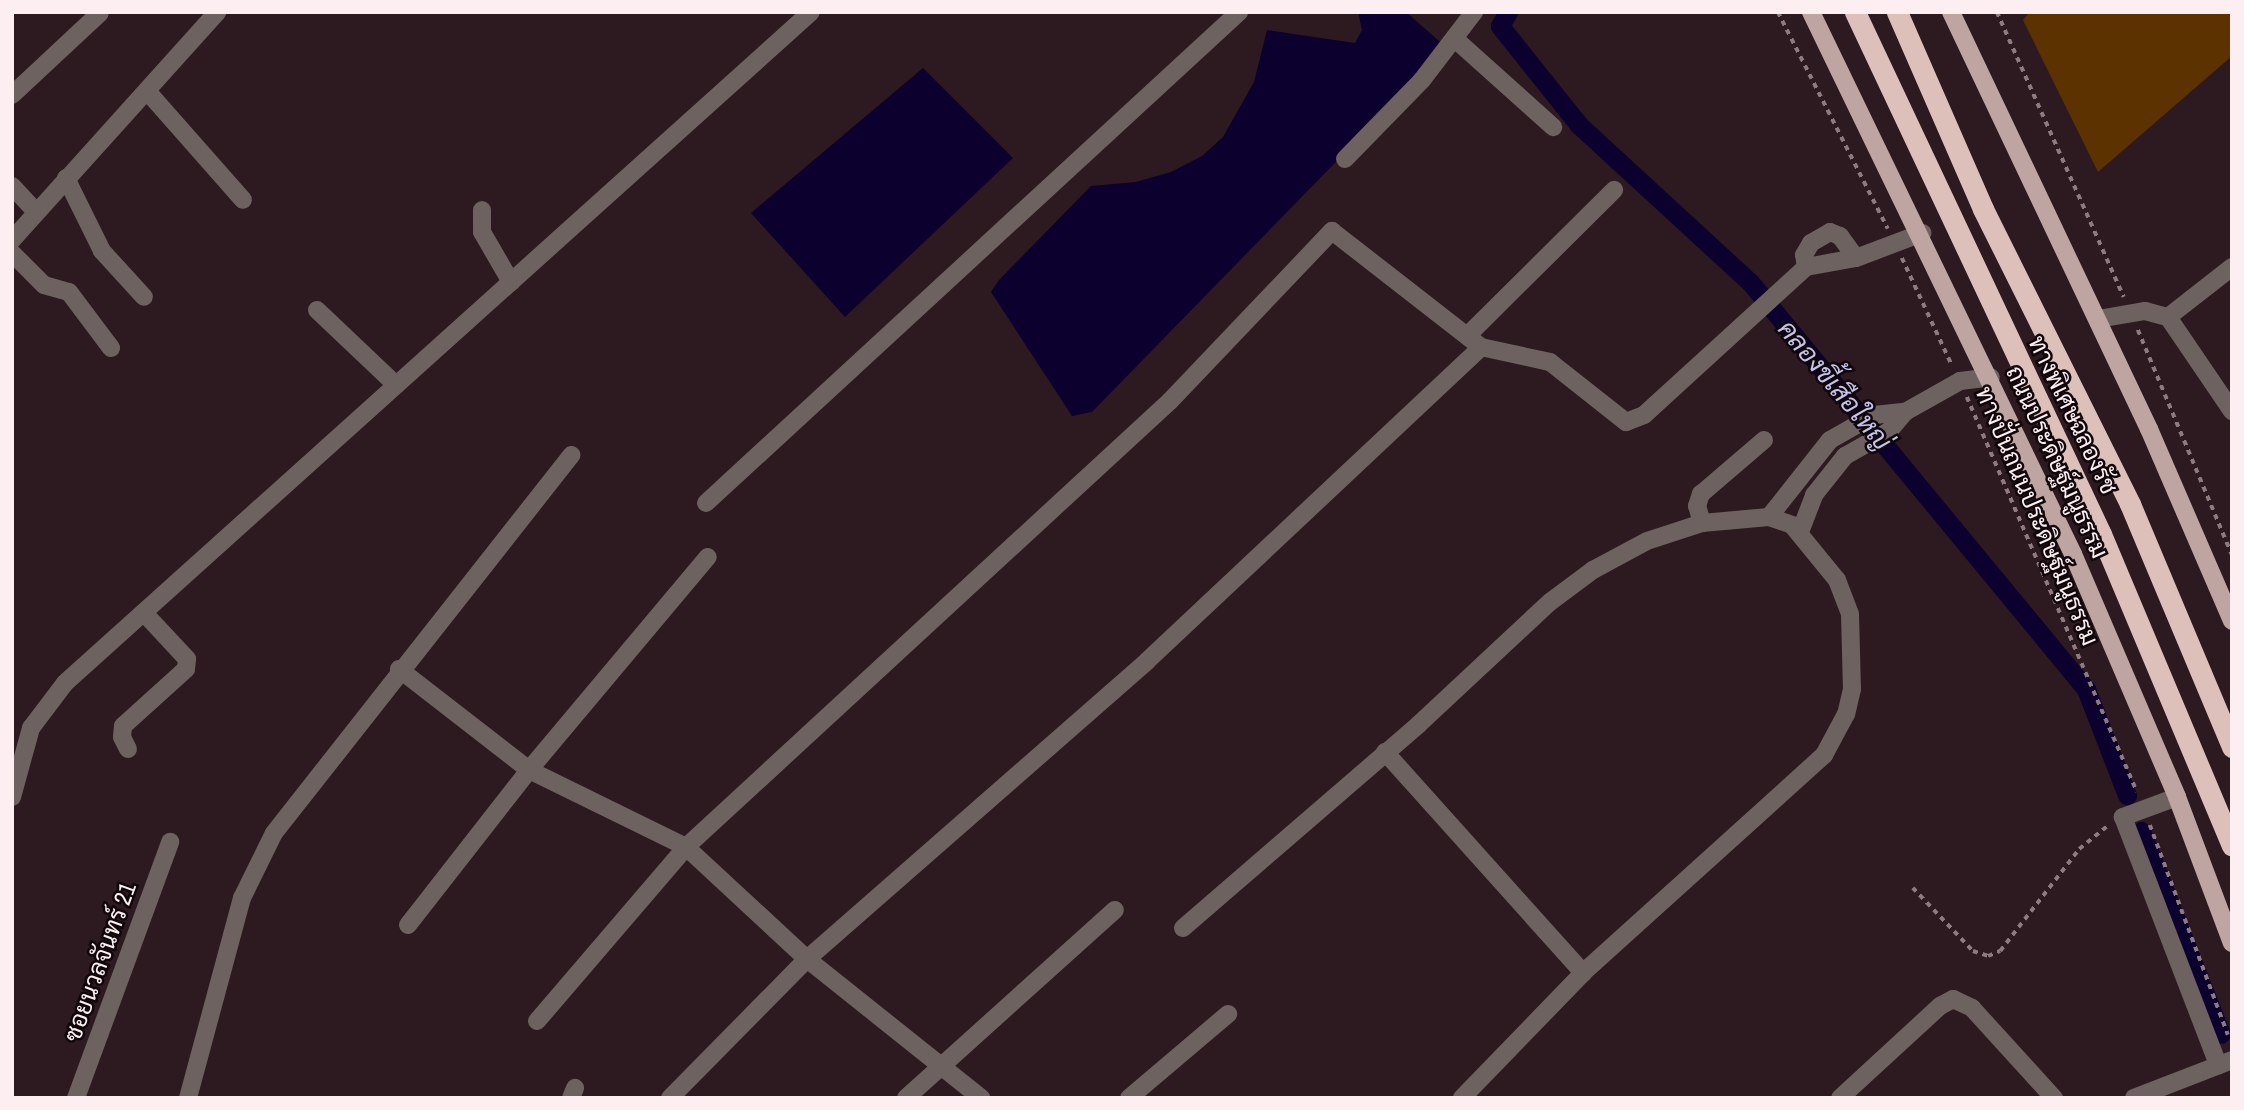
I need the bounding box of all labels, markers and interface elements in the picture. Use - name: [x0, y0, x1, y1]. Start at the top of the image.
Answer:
- water label: คลองขี้เสือใหญ่: [1772, 314, 1898, 456]
- street label: ทางพิเศษฉลองรัช: [2022, 331, 2124, 499]
- street label: ถนนประดิษฐ์มนูธรรม: [2000, 361, 2114, 563]
- street label: ทางปั่นถนนประดิษฐ์มนูธรรม: [1969, 382, 2105, 650]
- street label: ซอยนวลจันทร์ 21: [58, 878, 142, 1046]

